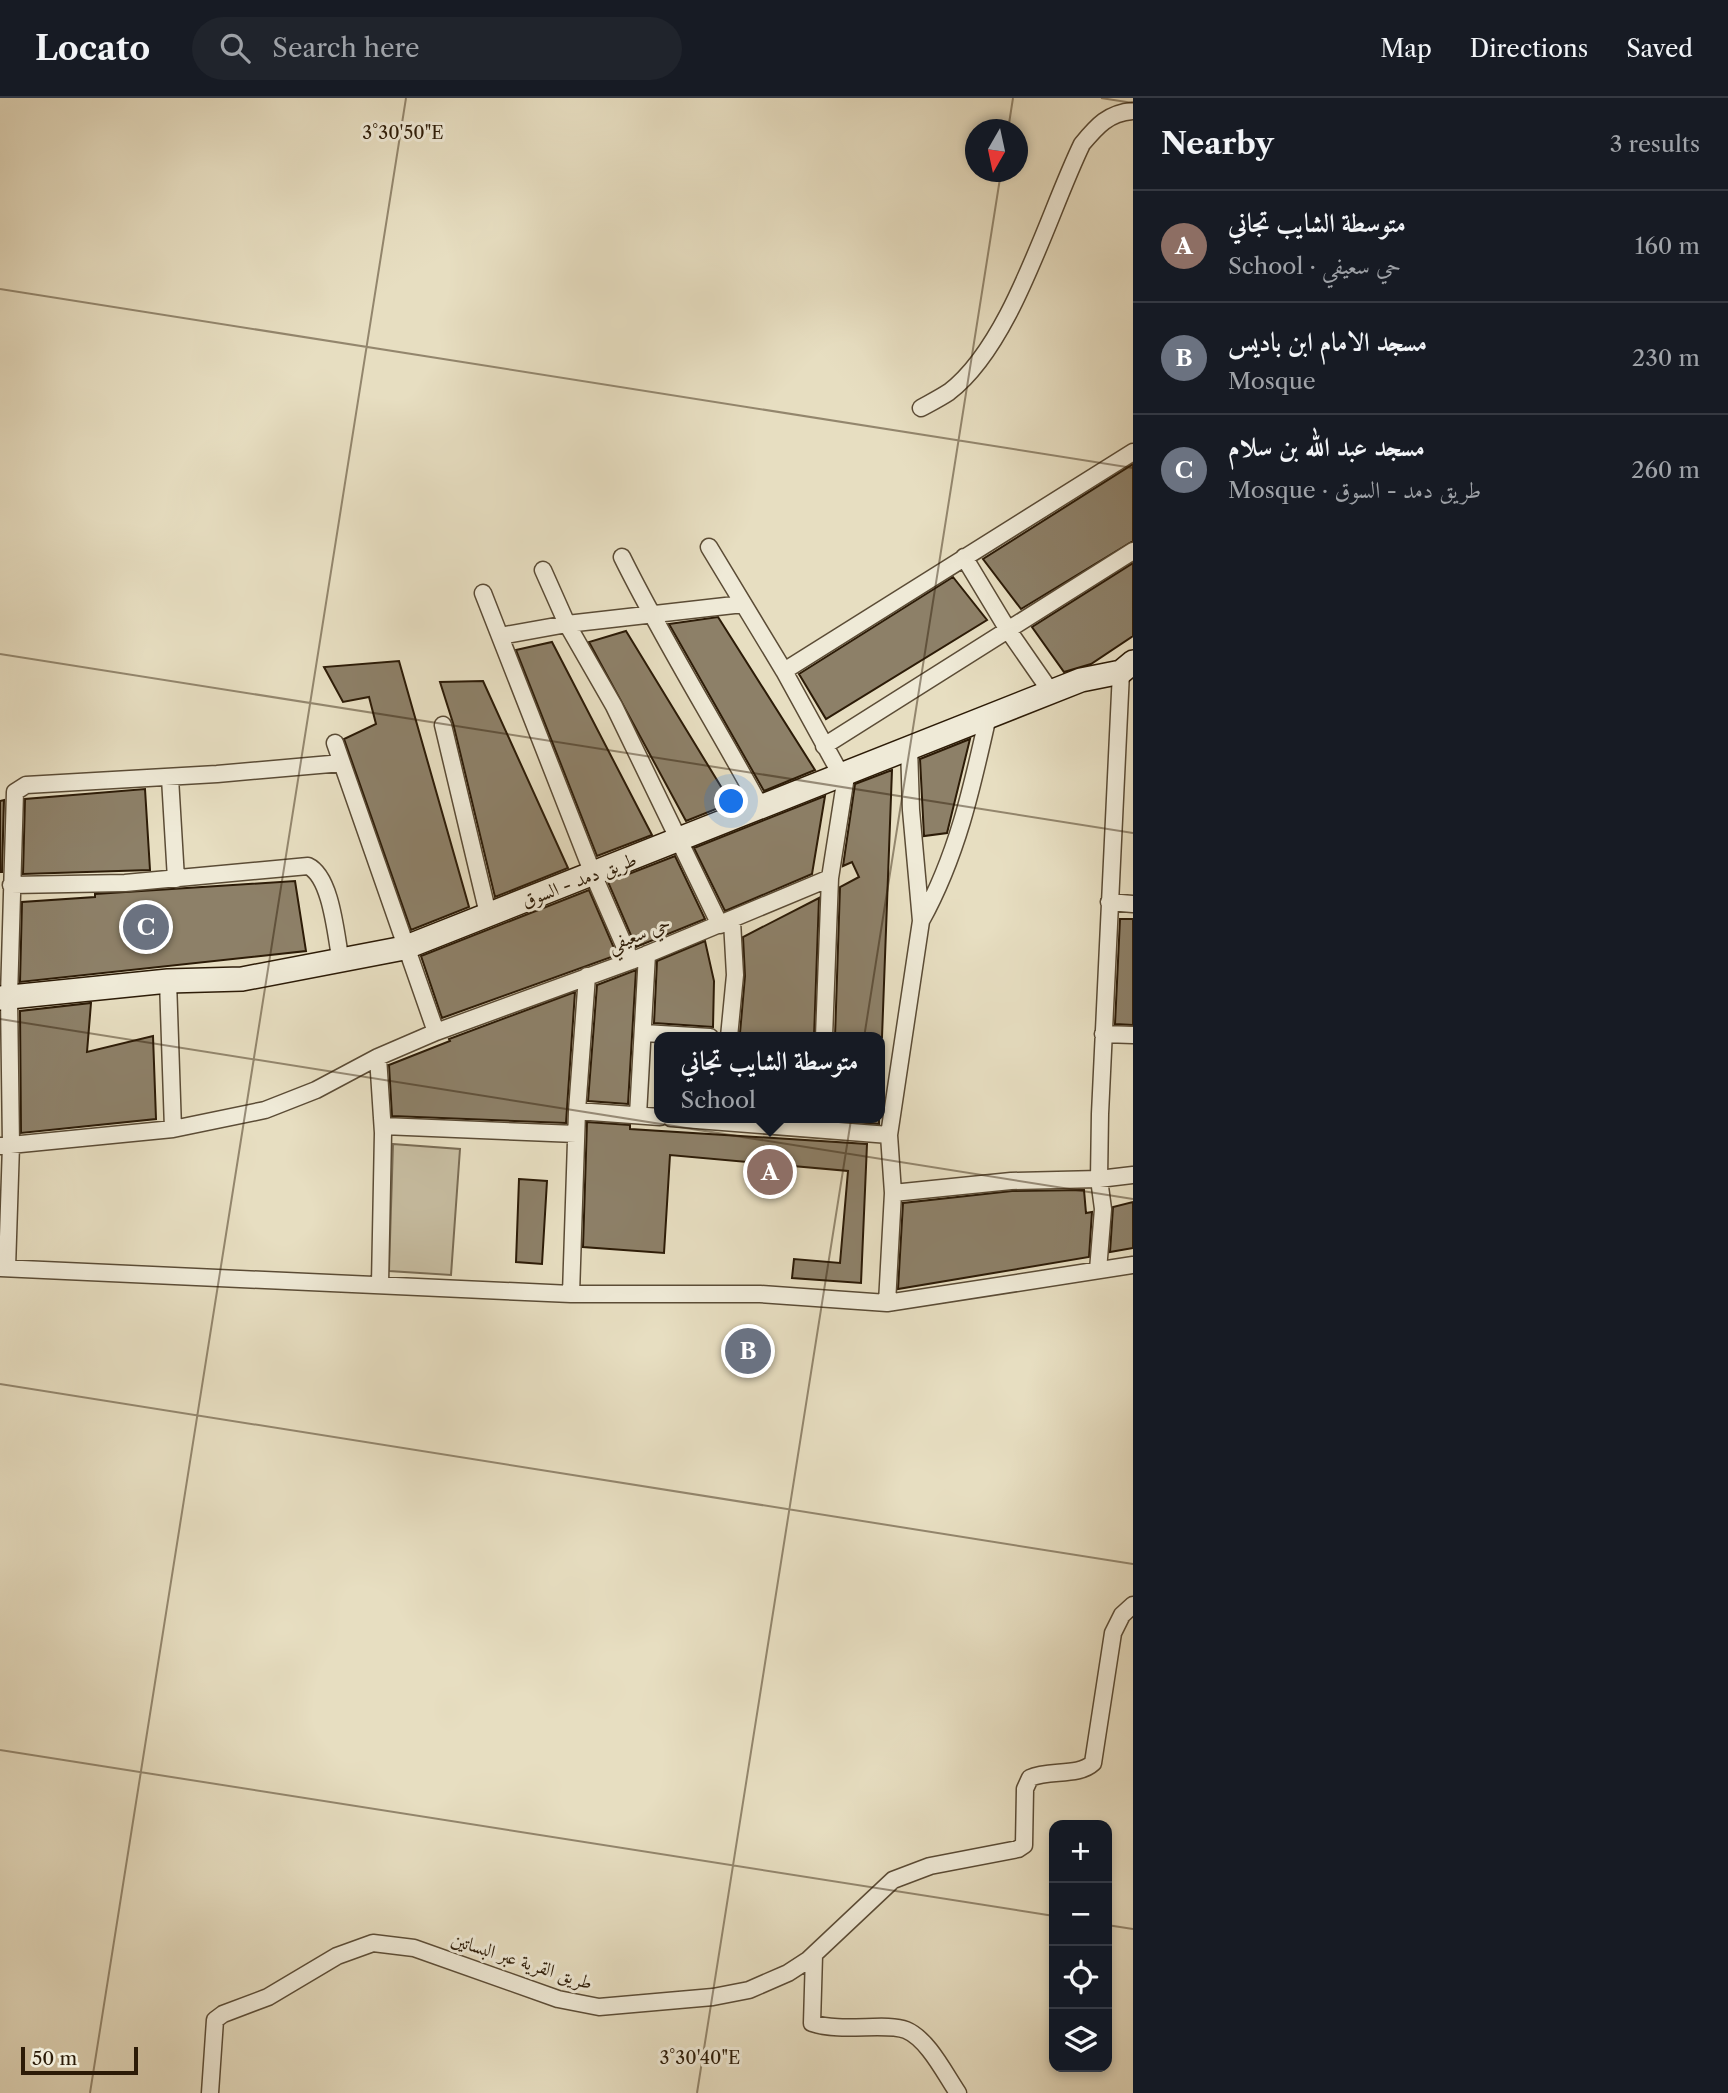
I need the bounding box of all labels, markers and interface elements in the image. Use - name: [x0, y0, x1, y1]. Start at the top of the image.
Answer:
- search box: [192, 17, 682, 80]
- text: Locato: [35, 28, 150, 69]
- icon: search: [216, 29, 254, 67]
- text: Search here: [272, 32, 420, 64]
- text: Map: [1380, 34, 1432, 63]
- text: Directions: [1470, 34, 1588, 63]
- text: Saved: [1626, 34, 1693, 63]
- north arrow: [965, 119, 1028, 182]
- text: 3°30'50"E: [362, 122, 444, 144]
- text: Nearby: [1161, 125, 1274, 162]
- text: 3 results: [1610, 130, 1700, 158]
- text: متوسطة الشايب تجاني: [1228, 207, 1406, 239]
- text: A: [1175, 232, 1193, 260]
- text: 160 m: [1635, 232, 1700, 260]
- text: School · حي سعيفي: [1228, 252, 1401, 280]
- text: مسجد الامام ابن باديس: [1228, 326, 1427, 358]
- text: B: [1175, 344, 1193, 372]
- text: 230 m: [1632, 344, 1700, 372]
- text: Mosque: [1228, 367, 1316, 395]
- text: مسجد عبد الله بن سلام: [1228, 431, 1425, 463]
- text: C: [1175, 456, 1193, 484]
- text: 260 m: [1631, 456, 1700, 484]
- text: Mosque · طريق دمد - السوق: [1228, 476, 1481, 504]
- your location: [714, 784, 748, 818]
- street label: طريق دمد - السوق: [518, 848, 640, 913]
- pin: C: [123, 901, 169, 953]
- street label: حي سعيفي: [604, 912, 676, 963]
- popup: [654, 1032, 885, 1123]
- text: متوسطة الشايب تجاني: [681, 1045, 858, 1077]
- text: School: [681, 1086, 756, 1114]
- pin: A: [747, 1146, 793, 1198]
- pin: B: [725, 1325, 771, 1377]
- map controls: [1049, 1820, 1112, 2072]
- button: +: [1049, 1820, 1112, 1883]
- button: −: [1049, 1883, 1112, 1946]
- street label: طريق القرية عبر البساتين: [448, 1927, 596, 1996]
- button: locate: [1049, 1946, 1112, 2009]
- button: layers: [1049, 2009, 1112, 2072]
- scale bar: [21, 2044, 138, 2076]
- text: 50 m: [32, 2047, 77, 2070]
- text: 3°30'40"E: [659, 2047, 741, 2069]

